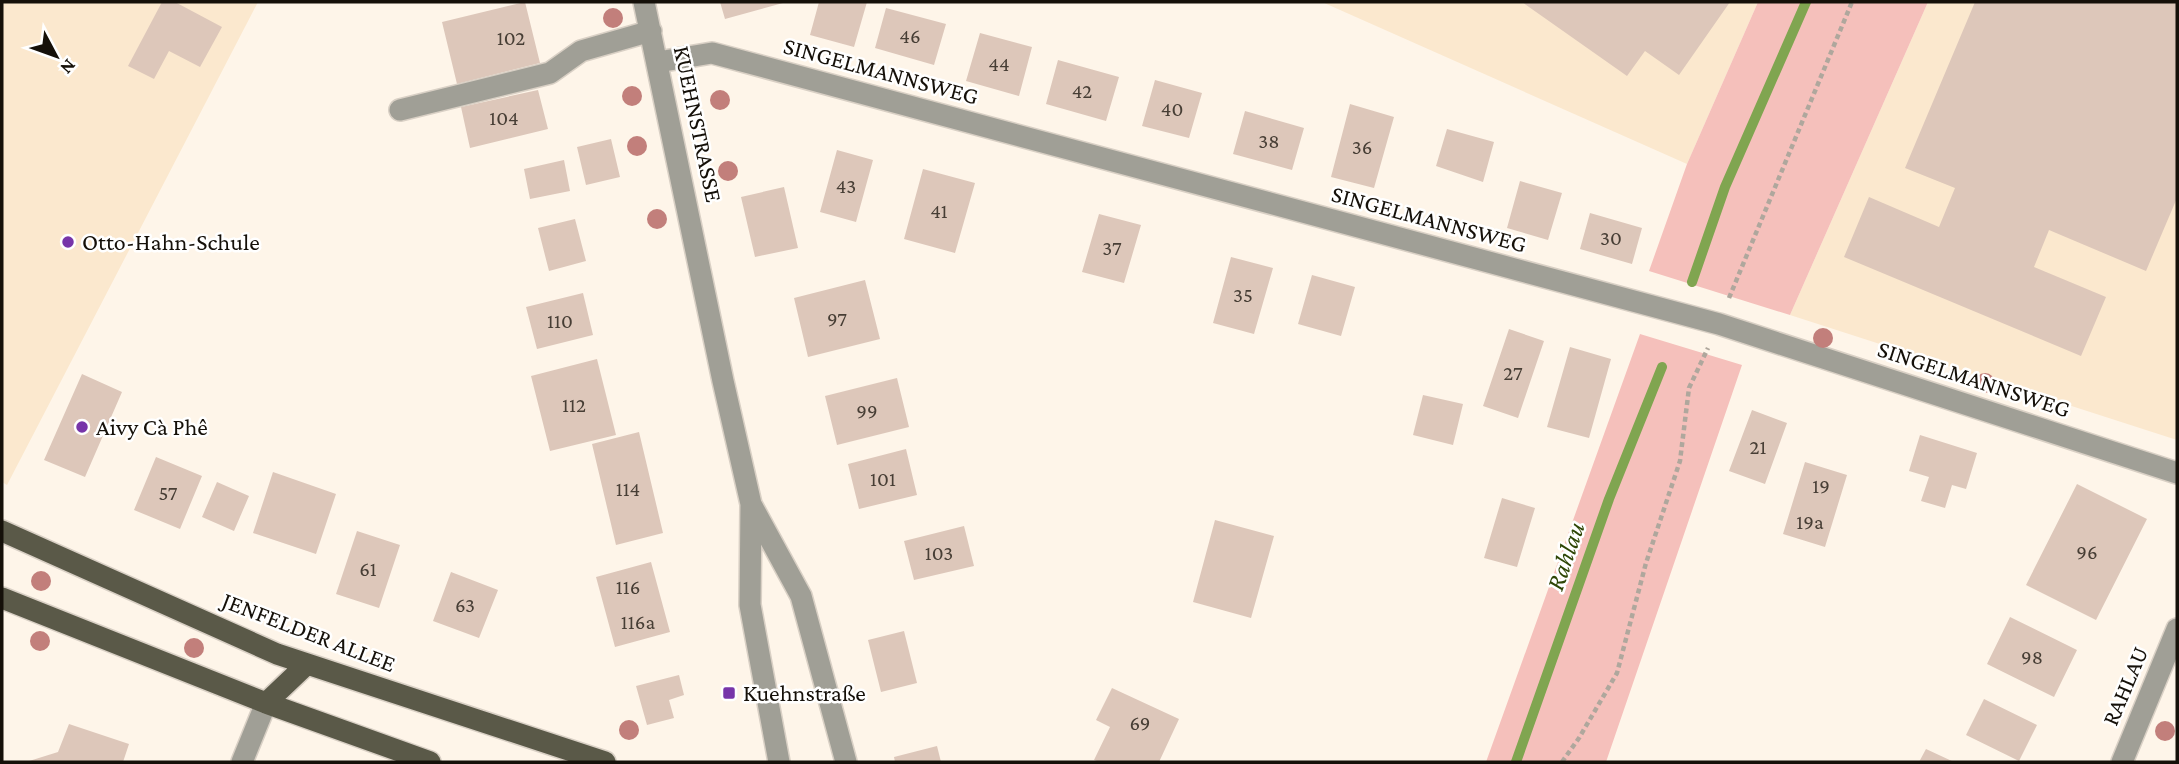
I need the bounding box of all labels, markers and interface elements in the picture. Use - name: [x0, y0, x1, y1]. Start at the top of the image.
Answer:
- north arrow: [21, 21, 91, 91]
- house number: 46: [899, 24, 921, 48]
- house number: 102: [497, 26, 525, 50]
- street label: SINGELMANNSWEG: [781, 31, 982, 110]
- street label: KUEHNSTRASSE: [669, 43, 728, 205]
- house number: 44: [988, 52, 1010, 76]
- text: N: [56, 55, 81, 79]
- house number: 42: [1072, 79, 1092, 103]
- house number: 40: [1161, 97, 1183, 121]
- house number: 104: [489, 106, 519, 130]
- house number: 38: [1258, 129, 1280, 153]
- house number: 36: [1352, 135, 1372, 159]
- house number: 43: [836, 174, 856, 198]
- street label: SINGELMANNSWEG: [1329, 179, 1530, 258]
- house number: 41: [930, 199, 948, 223]
- house number: 30: [1600, 226, 1622, 250]
- place label: Otto-Hahn-Schule: [82, 228, 260, 255]
- marker: Otto-Hahn-Schule: [60, 234, 76, 250]
- house number: 37: [1102, 236, 1122, 260]
- house number: 35: [1233, 283, 1253, 307]
- house number: 97: [827, 307, 847, 331]
- house number: 110: [547, 309, 573, 333]
- street label: SINGELMANNSWEG: [1874, 335, 2074, 422]
- house number: 27: [1503, 361, 1523, 385]
- house number: 112: [562, 393, 586, 417]
- house number: 99: [856, 399, 878, 423]
- place label: Aivy Cà Phê: [96, 413, 208, 440]
- marker: Aivy Cà Phê: [74, 419, 90, 435]
- house number: 21: [1750, 435, 1767, 459]
- house number: 101: [870, 467, 896, 491]
- house number: 19: [1812, 474, 1830, 498]
- house number: 114: [616, 477, 640, 501]
- house number: 57: [159, 481, 178, 505]
- house number: 19a: [1796, 510, 1824, 534]
- water label: Rahlau: [1540, 518, 1591, 594]
- house number: 96: [2076, 540, 2098, 564]
- house number: 103: [925, 541, 953, 565]
- house number: 61: [359, 557, 377, 581]
- house number: 116: [616, 575, 640, 599]
- street label: JENFELDER ALLEE: [217, 585, 400, 677]
- house number: 63: [455, 593, 475, 617]
- house number: 116a: [621, 610, 655, 634]
- street label: RAHLAU: [2096, 642, 2153, 729]
- house number: 98: [2021, 645, 2043, 669]
- place label: Kuehnstraße: [743, 679, 866, 706]
- marker: Kuehnstraße: [721, 685, 737, 701]
- house number: 69: [1130, 711, 1150, 735]

